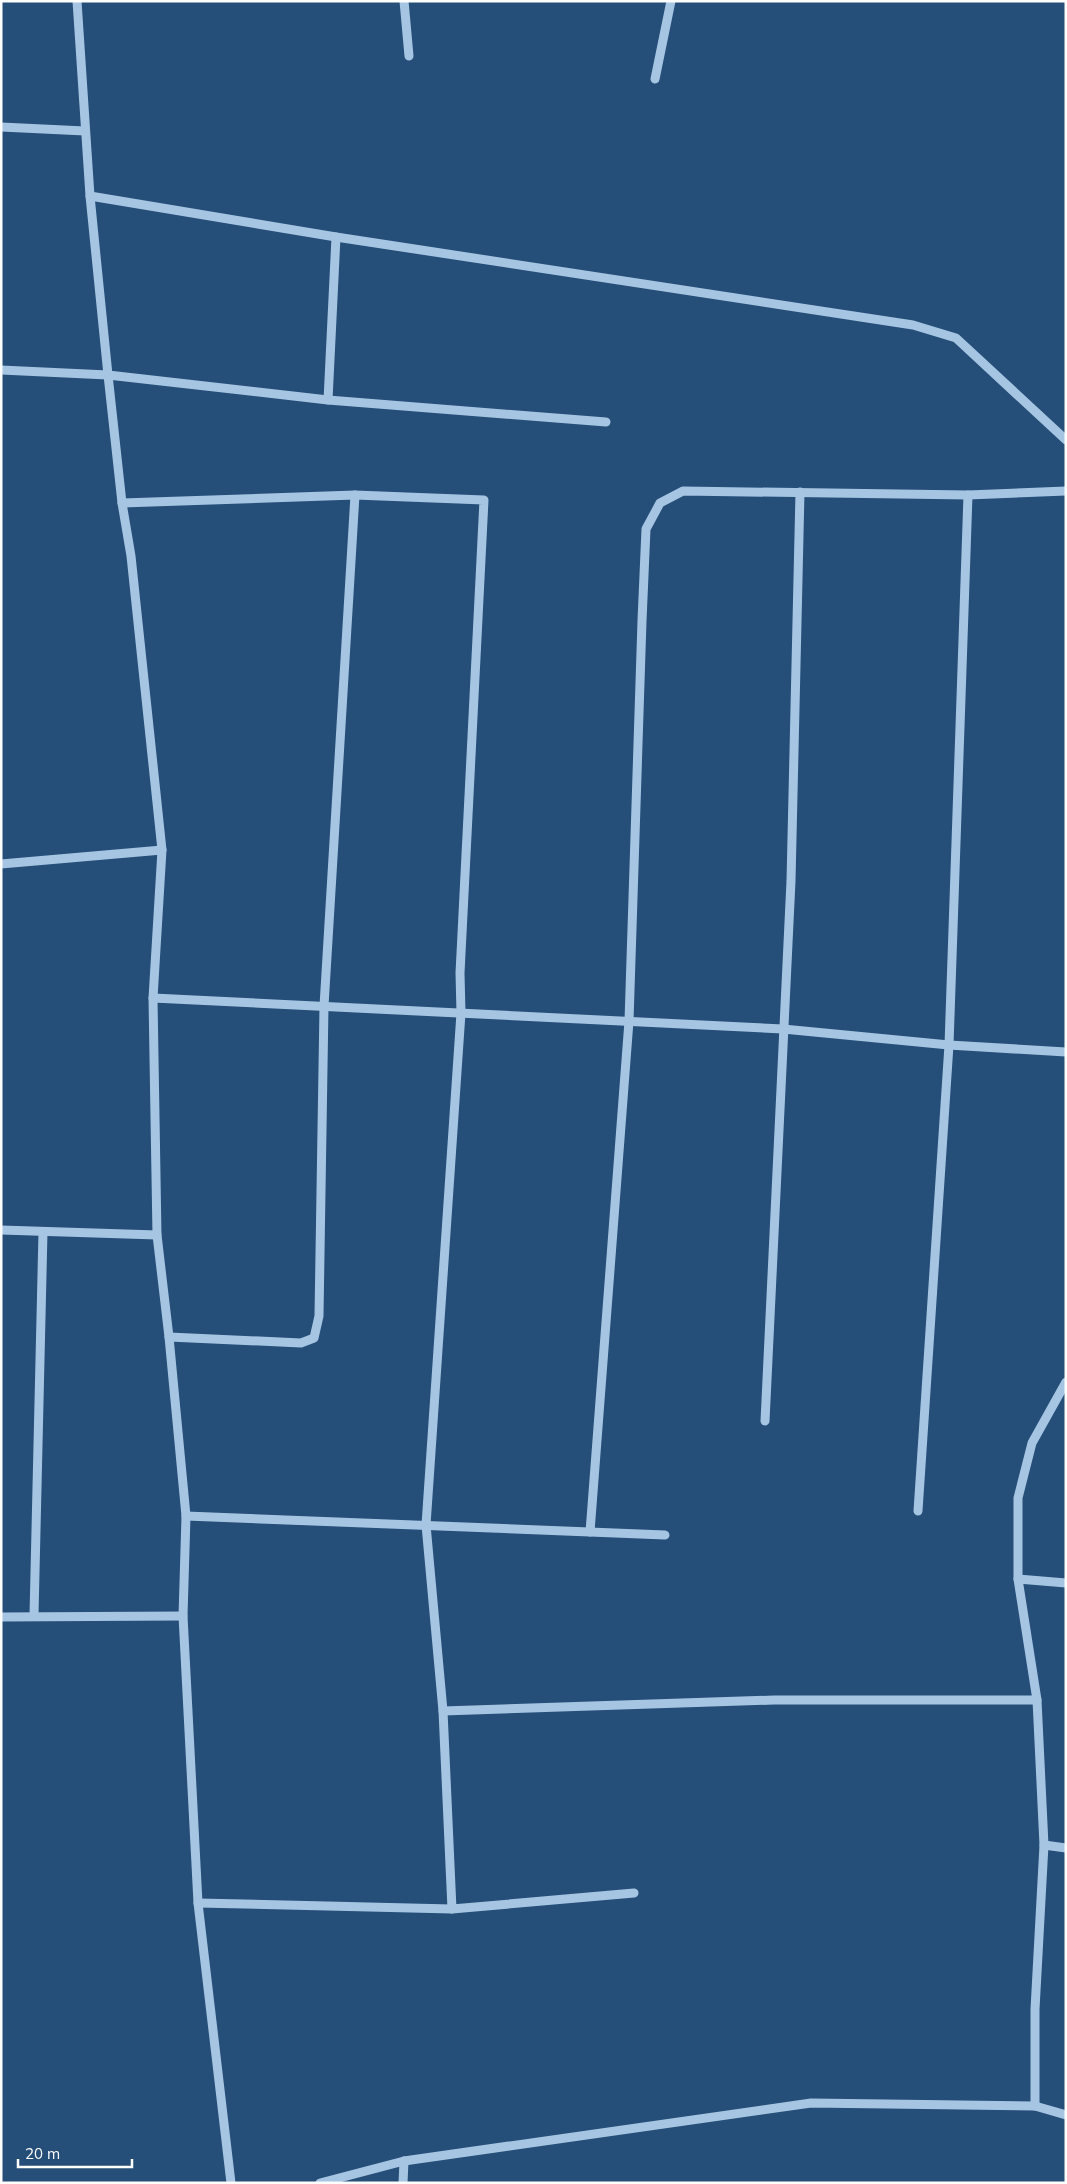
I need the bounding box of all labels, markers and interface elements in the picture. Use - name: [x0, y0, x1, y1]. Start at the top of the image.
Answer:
- scale bar: [18, 2136, 131, 2168]
- text: 20 m: [25, 2144, 60, 2163]

